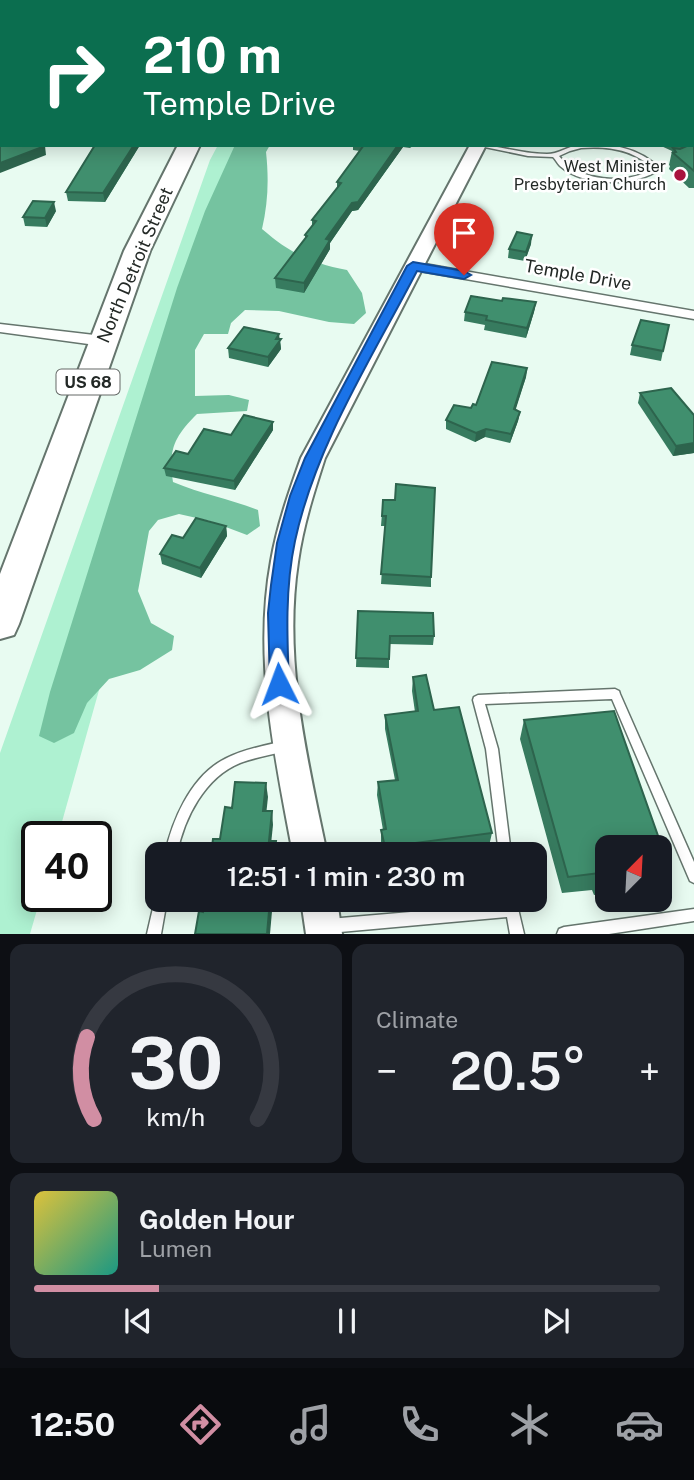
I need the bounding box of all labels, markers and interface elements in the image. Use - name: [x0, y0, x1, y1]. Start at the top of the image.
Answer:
- text: 210 m: [143, 26, 282, 84]
- icon: right: [28, 28, 119, 119]
- text: Temple Drive: [143, 85, 336, 122]
- place label: West Minister Presbyterian Church: [514, 157, 666, 194]
- marker: West Minister Presbyterian Church: [672, 167, 688, 183]
- street label: North Detroit Street: [92, 184, 177, 346]
- pin: [434, 203, 494, 275]
- icon: arrive: [445, 214, 483, 252]
- street label: Temple Drive: [523, 255, 633, 294]
- road number: US 68: [56, 370, 119, 394]
- position arrow: [242, 647, 316, 721]
- speed limit sign: 40: [21, 821, 112, 912]
- north arrow: [595, 835, 672, 912]
- map controls: [595, 835, 672, 912]
- text: 12:51 · 1 min · 230 m: [227, 861, 465, 892]
- text: Climate: [376, 1006, 458, 1033]
- text: 30: [128, 1021, 224, 1106]
- text: 20.5°: [450, 1041, 586, 1102]
- text: −: [376, 1049, 397, 1094]
- text: +: [639, 1049, 660, 1094]
- text: km/h: [147, 1102, 205, 1132]
- text: Golden Hour: [139, 1204, 294, 1235]
- text: Lumen: [139, 1235, 212, 1262]
- icon: previous: [119, 1302, 157, 1340]
- icon: pause: [328, 1302, 366, 1340]
- icon: next: [537, 1302, 575, 1340]
- icon: directions: [176, 1400, 225, 1449]
- icon: music: [286, 1400, 335, 1449]
- icon: phone: [395, 1400, 444, 1449]
- icon: climate: [505, 1400, 554, 1449]
- icon: car: [615, 1400, 664, 1449]
- text: 12:50: [30, 1406, 115, 1443]

